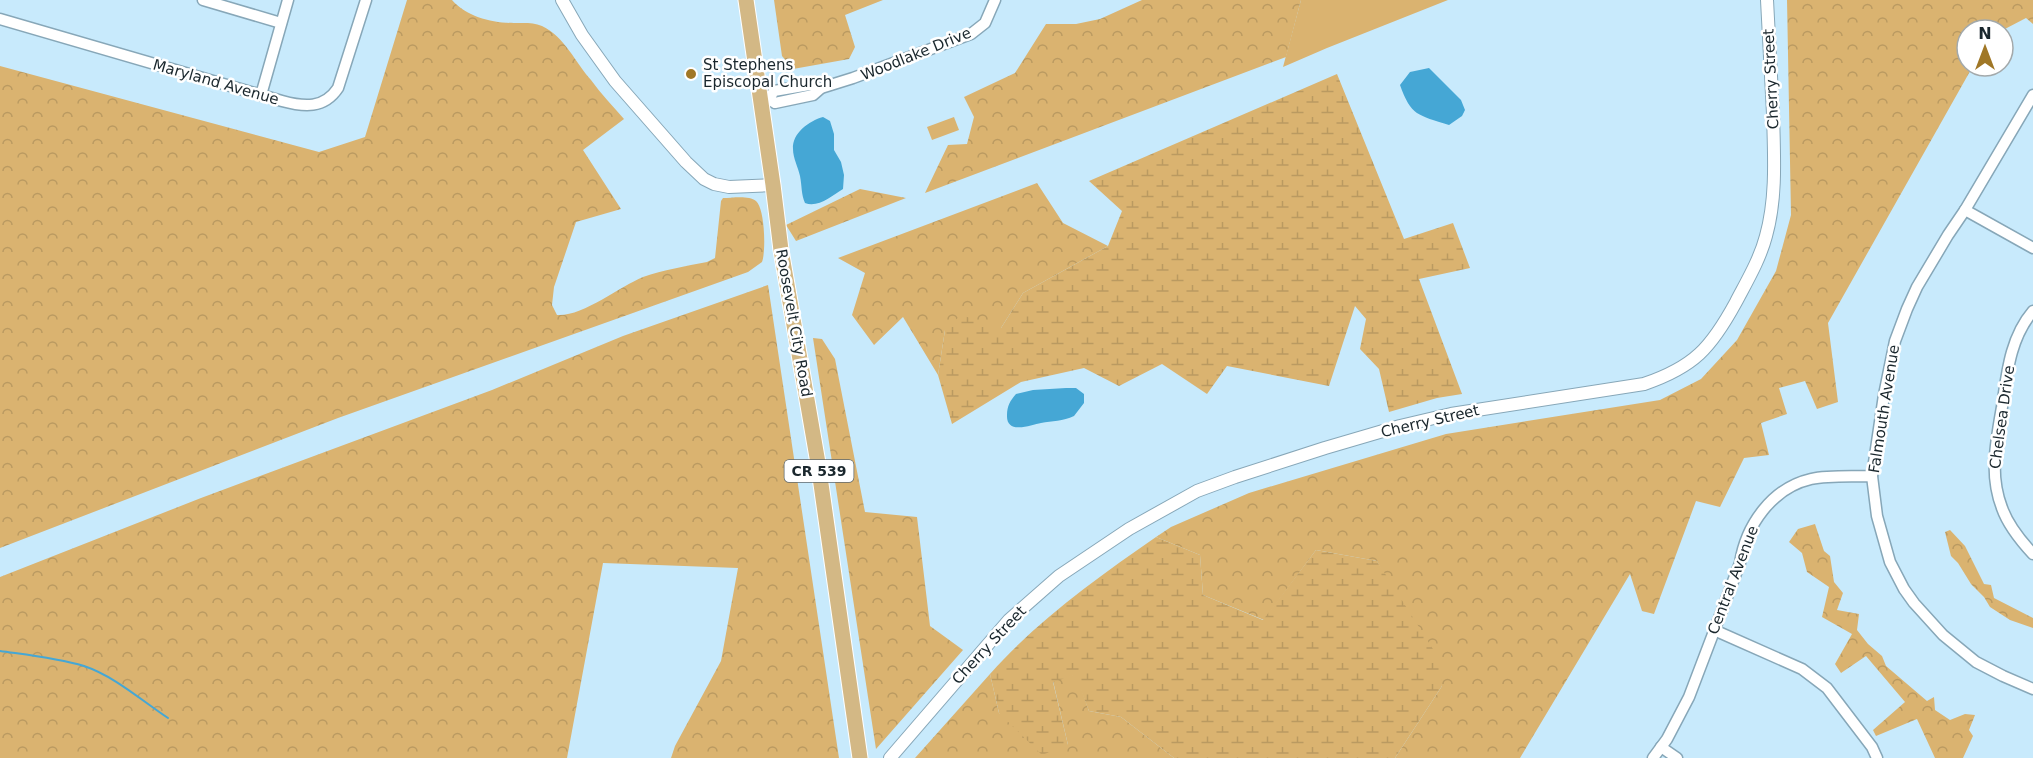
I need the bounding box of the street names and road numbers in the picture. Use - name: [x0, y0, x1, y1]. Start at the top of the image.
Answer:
- street label: Woodlake Drive: [858, 24, 974, 84]
- street label: Cherry Street: [1759, 28, 1783, 130]
- street label: Maryland Avenue: [151, 55, 281, 109]
- street label: Roosevelt City Road: [772, 248, 816, 398]
- street label: Falmouth Avenue: [1865, 343, 1903, 475]
- street label: Chelsea Drive: [1986, 364, 2018, 470]
- street label: Cherry Street: [1379, 401, 1481, 441]
- road number: CR 539: [784, 460, 854, 482]
- street label: Central Avenue: [1704, 523, 1762, 637]
- street label: Cherry Street: [948, 602, 1030, 688]

